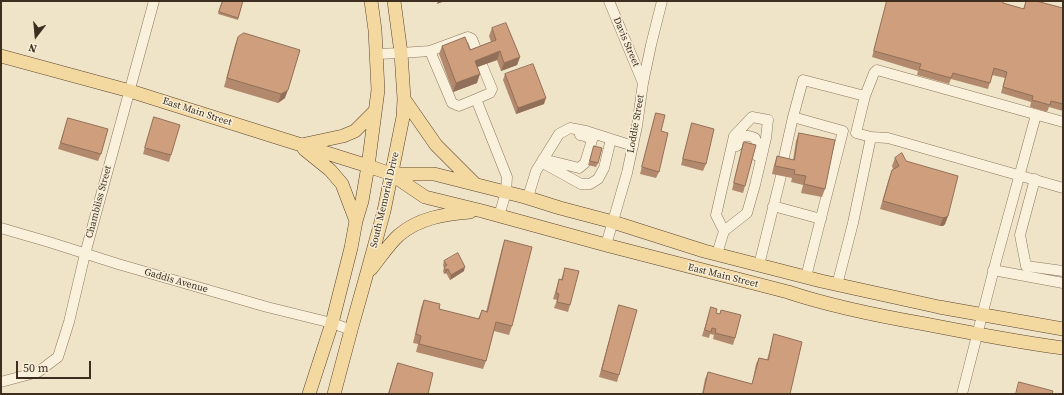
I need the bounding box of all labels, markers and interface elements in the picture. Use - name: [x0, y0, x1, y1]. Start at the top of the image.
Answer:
- street label: Davis Street: [610, 15, 642, 69]
- north arrow: [16, 16, 56, 56]
- text: N: [27, 40, 38, 56]
- street label: Loddie Street: [625, 94, 647, 154]
- street label: East Main Street: [161, 95, 233, 129]
- street label: South Memorial Drive: [368, 151, 402, 249]
- street label: Chambliss Street: [84, 164, 114, 240]
- street label: East Main Street: [687, 261, 759, 291]
- street label: Gaddis Avenue: [143, 266, 209, 296]
- scale bar: [18, 353, 93, 379]
- text: 50 m: [23, 360, 49, 376]

